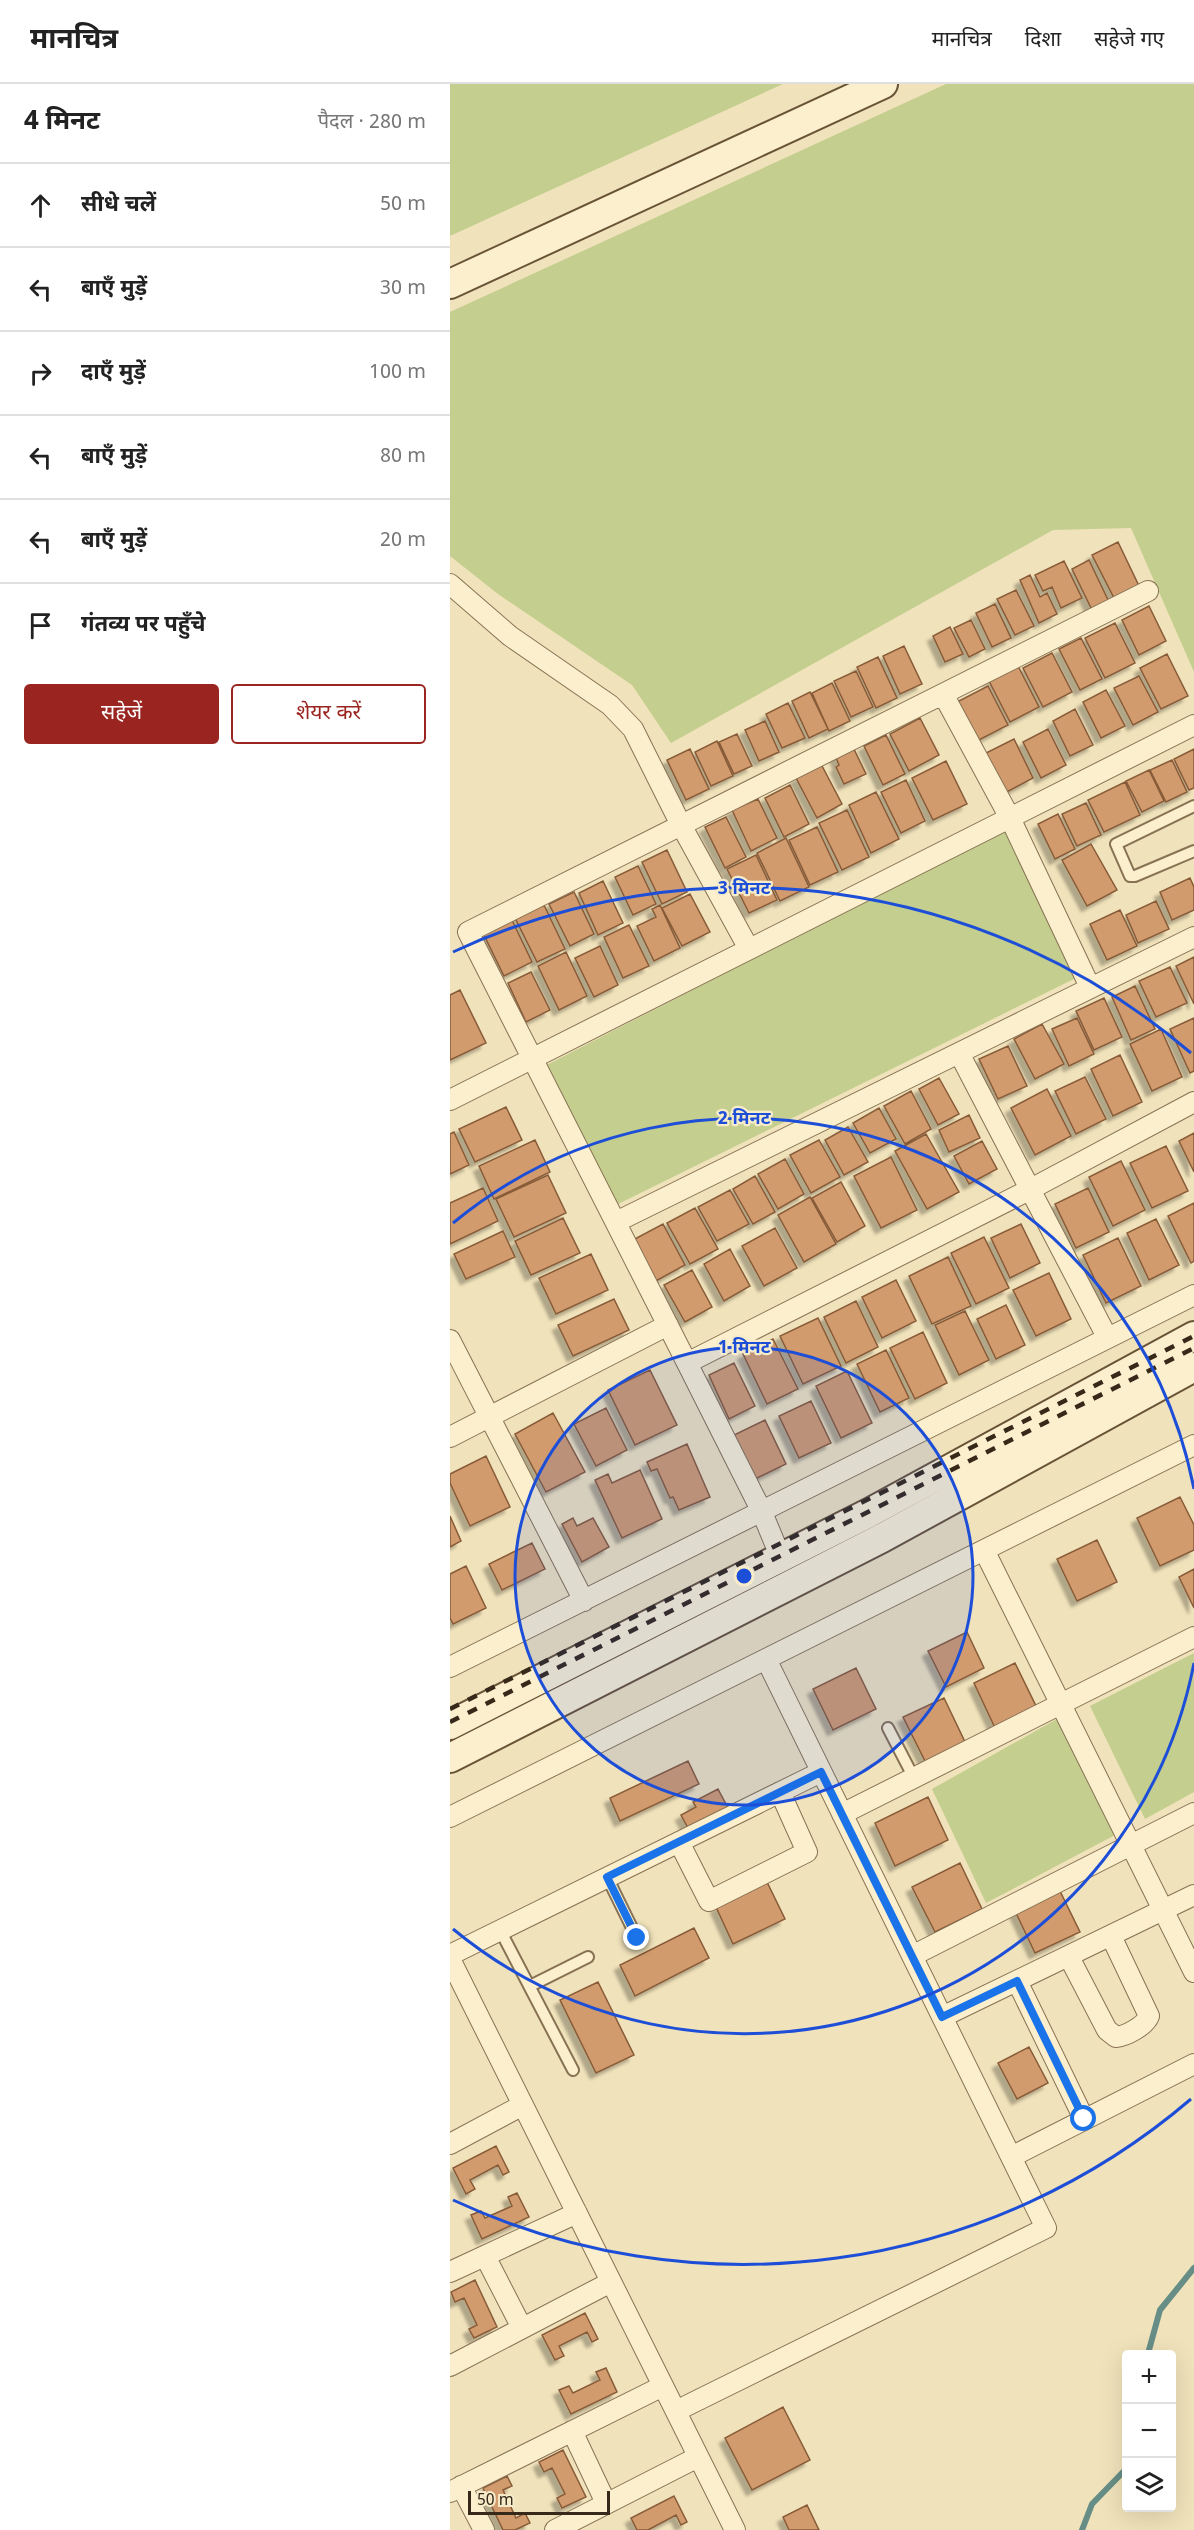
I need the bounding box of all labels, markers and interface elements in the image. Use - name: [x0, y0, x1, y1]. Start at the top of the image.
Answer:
- text: मानचित्र: [30, 23, 118, 59]
- text: मानचित्र: [932, 27, 992, 55]
- text: दिशा: [1025, 27, 1061, 55]
- text: सहेजे गए: [1094, 27, 1164, 55]
- text: 4 मिनट: [24, 106, 100, 140]
- text: पैदल · 280 m: [318, 110, 426, 136]
- icon: ahead: [24, 189, 57, 222]
- text: सीधे चलें: [81, 191, 156, 220]
- text: 50 m: [380, 192, 426, 218]
- icon: left: [24, 273, 57, 306]
- text: बाएँ मुड़ें: [81, 275, 147, 304]
- text: 30 m: [380, 276, 426, 302]
- icon: right: [24, 357, 57, 390]
- text: दाएँ मुड़ें: [81, 359, 146, 388]
- text: 100 m: [369, 360, 426, 386]
- icon: left: [24, 441, 57, 474]
- text: बाएँ मुड़ें: [81, 443, 147, 472]
- text: 80 m: [380, 444, 426, 470]
- icon: left: [24, 525, 57, 558]
- text: बाएँ मुड़ें: [81, 527, 147, 556]
- text: 20 m: [380, 528, 426, 554]
- icon: arrive: [24, 609, 57, 642]
- text: गंतव्य पर पहुँचे: [81, 611, 206, 640]
- button: सहेजें: [24, 684, 219, 744]
- button: शेयर करें: [231, 684, 426, 744]
- text: 3 मिनट: [718, 878, 771, 901]
- text: 2 मिनट: [718, 1108, 771, 1131]
- text: 1 मिनट: [718, 1337, 771, 1360]
- centre of rings: [734, 1566, 754, 1586]
- route end: [623, 1924, 649, 1950]
- route start: [1070, 2105, 1096, 2131]
- map controls: [1122, 2350, 1176, 2512]
- button: +: [1122, 2350, 1176, 2404]
- button: −: [1122, 2404, 1176, 2458]
- button: layers: [1122, 2458, 1176, 2512]
- scale bar: [468, 2488, 610, 2516]
- text: 50 m: [477, 2491, 514, 2512]

